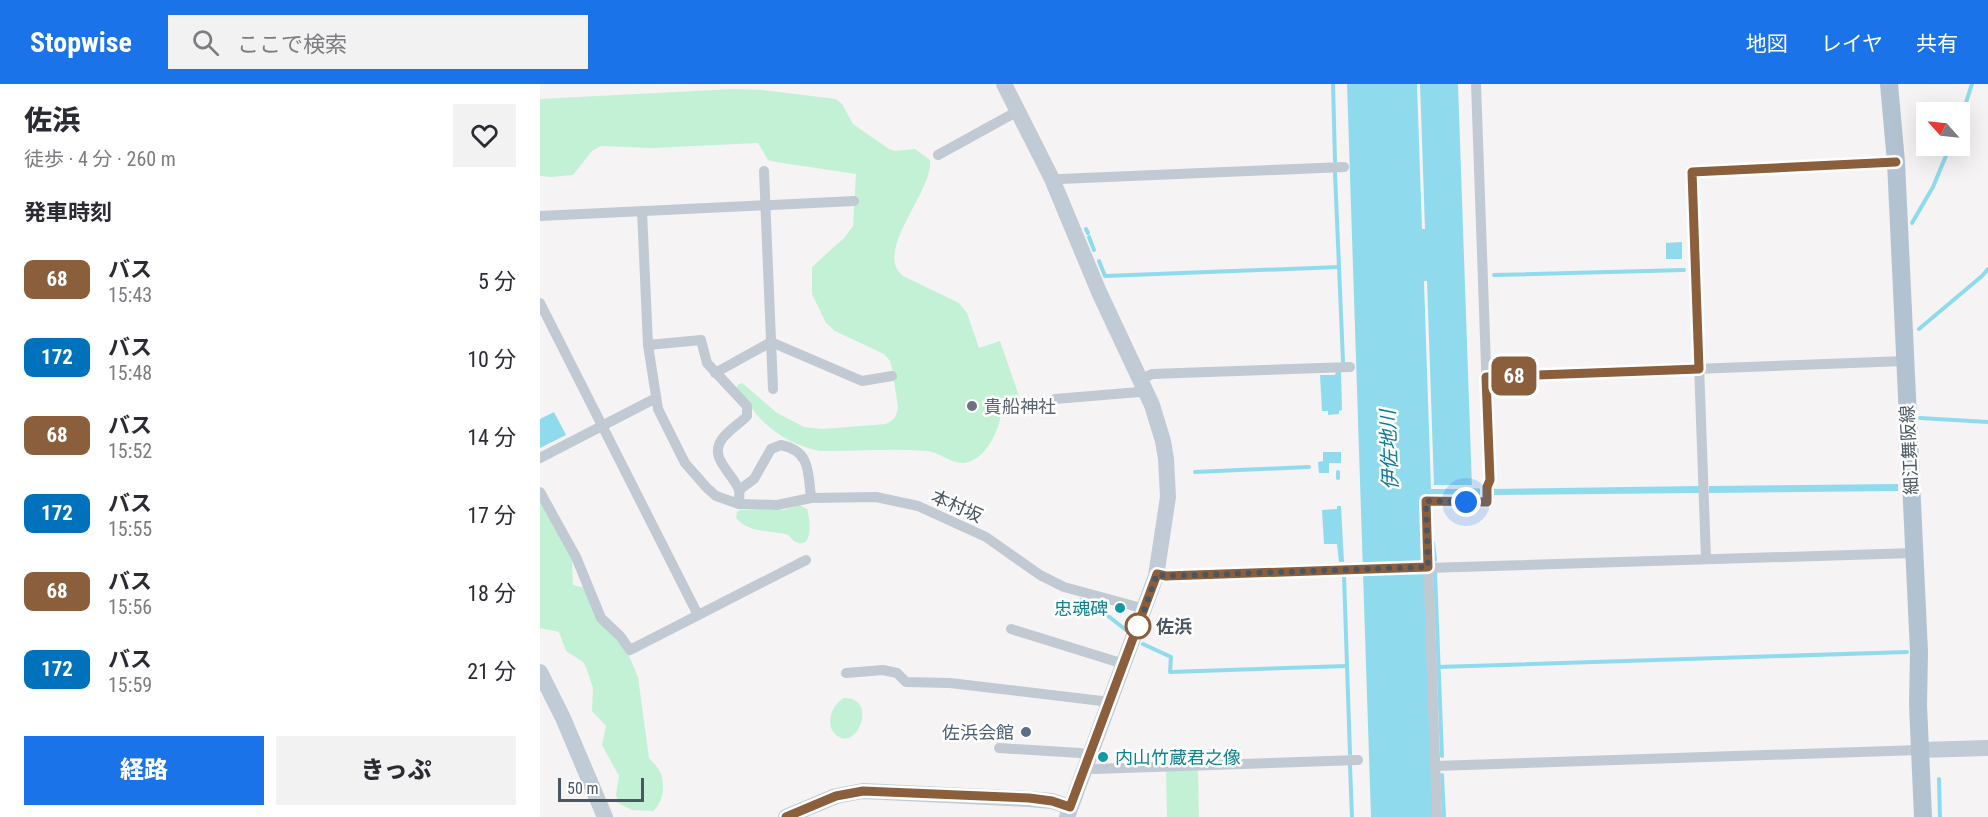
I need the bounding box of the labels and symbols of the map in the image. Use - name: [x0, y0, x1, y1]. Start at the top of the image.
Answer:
- north arrow: [1916, 102, 1970, 156]
- line badge: 68: [1487, 356, 1541, 396]
- place label: 貴船神社: [984, 396, 1056, 417]
- marker: 貴船神社: [965, 399, 979, 413]
- street label: 細江舞阪線: [1896, 405, 1922, 495]
- water label: 伊佐地川: [1376, 408, 1402, 490]
- street label: 本村坂: [928, 485, 986, 527]
- your location: [1451, 487, 1481, 517]
- place label: 忠魂碑: [1054, 598, 1108, 619]
- marker: 忠魂碑: [1113, 601, 1127, 615]
- marker: 佐浜: [1125, 613, 1151, 639]
- place label: 佐浜: [1156, 616, 1192, 637]
- place label: 佐浜会館: [942, 722, 1014, 743]
- marker: 佐浜会館: [1019, 725, 1033, 739]
- place label: 内山竹蔵君之像: [1115, 747, 1241, 768]
- marker: 内山竹蔵君之像: [1096, 750, 1110, 764]
- scale bar: [558, 775, 644, 802]

